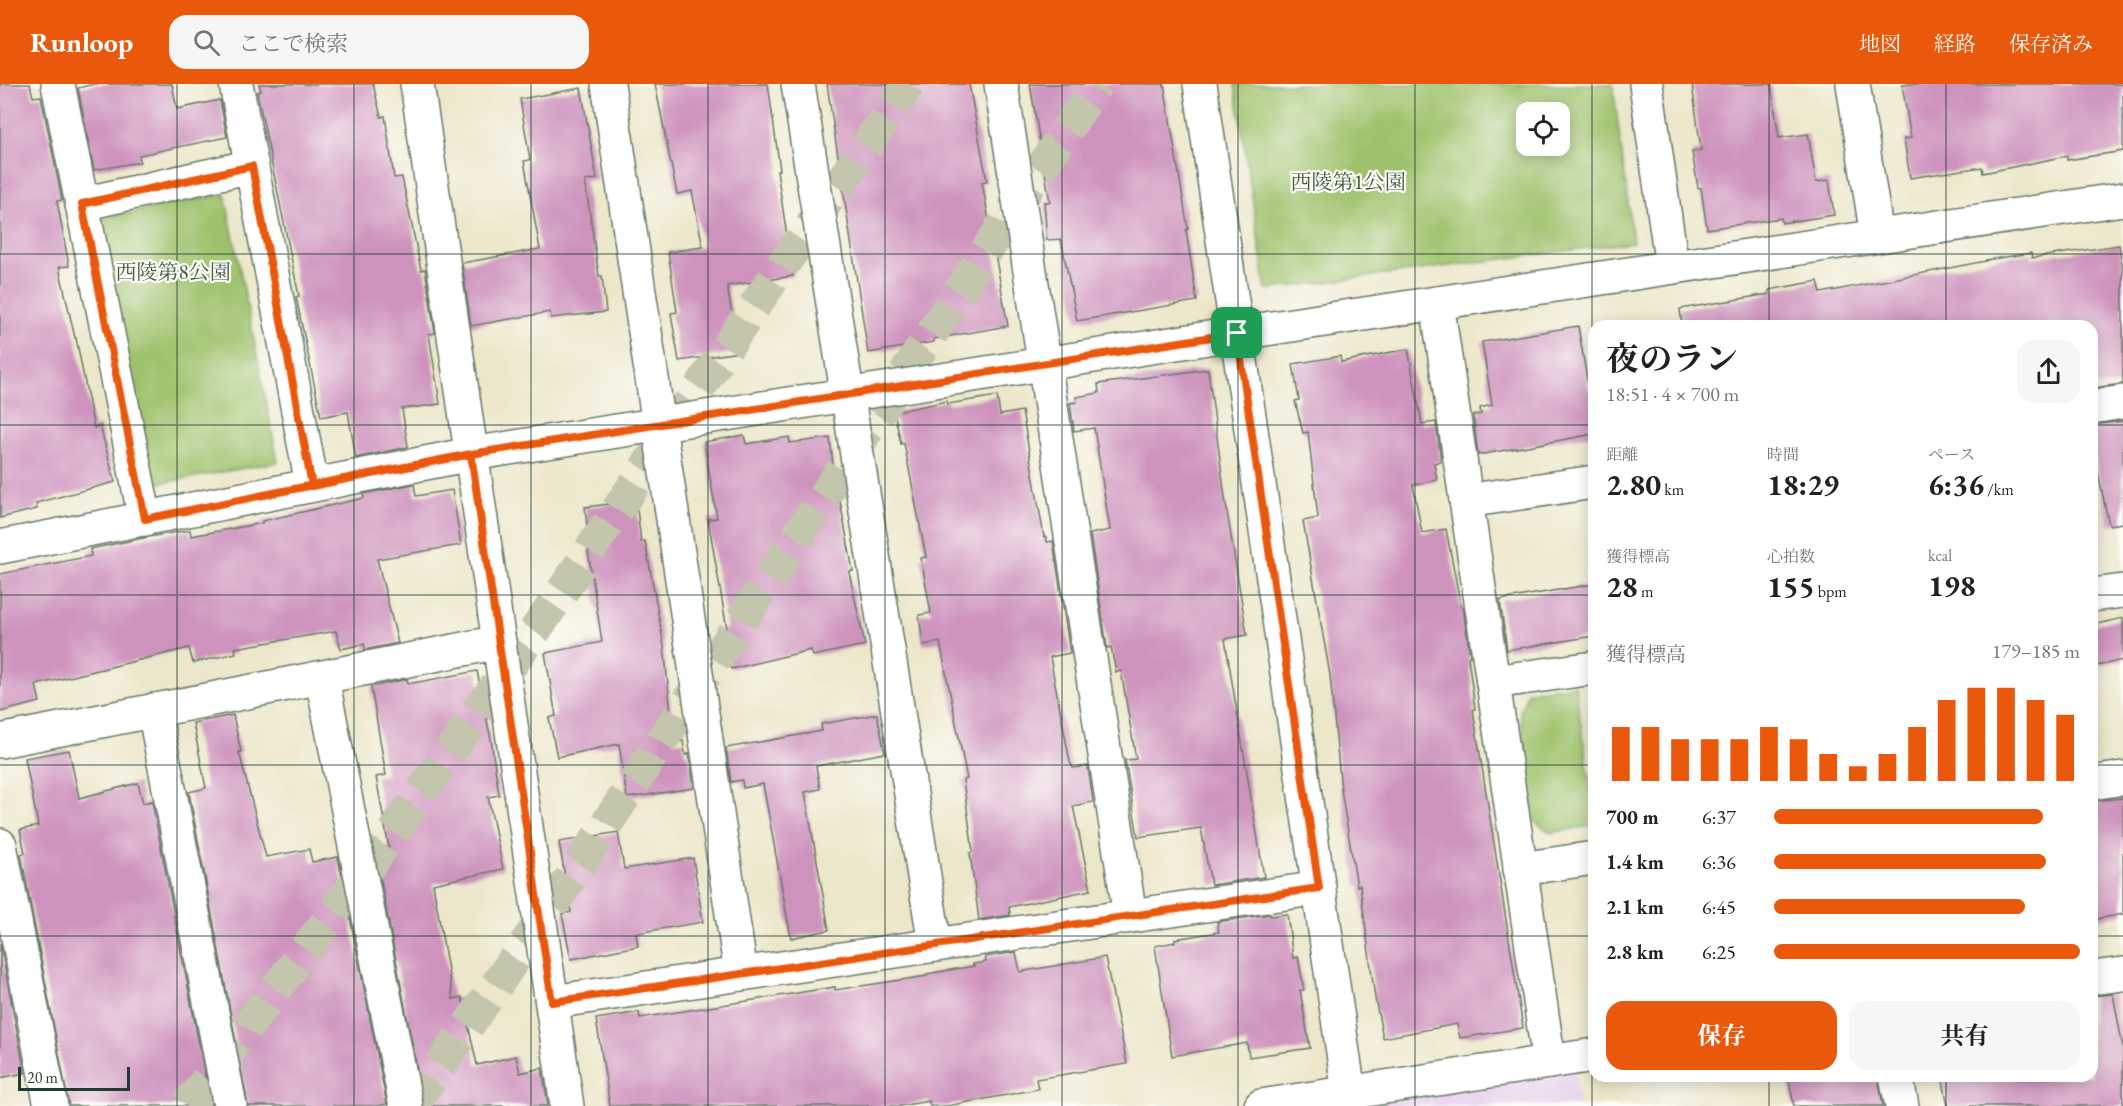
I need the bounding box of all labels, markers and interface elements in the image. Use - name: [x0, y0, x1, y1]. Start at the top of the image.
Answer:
- search box: [169, 15, 589, 69]
- text: Runloop: [30, 24, 133, 60]
- icon: search: [190, 26, 223, 59]
- text: ここで検索: [238, 29, 348, 58]
- text: 地図: [1859, 30, 1901, 57]
- text: 経路: [1934, 30, 1976, 57]
- text: 保存済み: [2009, 30, 2093, 57]
- map controls: [1516, 102, 1570, 156]
- button: locate: [1516, 102, 1570, 156]
- park label: 西陵第1公園: [1290, 168, 1406, 195]
- park label: 西陵第8公園: [115, 258, 231, 285]
- pin: [1211, 307, 1262, 358]
- icon: arrive: [1220, 316, 1253, 349]
- text: 夜のラン: [1606, 337, 1738, 380]
- button: share: [2017, 340, 2080, 403]
- text: 18:51 · 4 × 700 m: [1606, 381, 1739, 407]
- text: 距離: [1606, 444, 1638, 465]
- text: 時間: [1767, 444, 1799, 465]
- text: ペース: [1928, 444, 1975, 465]
- text: 2.80: [1606, 465, 1661, 504]
- text: 18:29: [1767, 465, 1839, 504]
- text: 6:36: [1928, 465, 1984, 504]
- text: km: [1661, 479, 1684, 500]
- text: /km: [1984, 479, 2014, 500]
- text: kcal: [1928, 545, 1952, 566]
- text: 獲得標高: [1606, 546, 1670, 567]
- text: 心拍数: [1767, 546, 1815, 567]
- text: 198: [1928, 566, 1976, 605]
- text: 28: [1606, 567, 1638, 606]
- text: 155: [1767, 567, 1815, 606]
- text: m: [1638, 581, 1653, 602]
- text: bpm: [1815, 581, 1847, 602]
- text: 179–185 m: [1992, 638, 2080, 664]
- text: 獲得標高: [1606, 641, 1686, 667]
- text: 700 m: [1606, 804, 1659, 830]
- text: 6:37: [1702, 804, 1736, 830]
- text: 1.4 km: [1606, 849, 1664, 875]
- text: 6:36: [1702, 849, 1736, 875]
- text: 2.1 km: [1606, 894, 1664, 920]
- text: 6:45: [1702, 894, 1736, 920]
- text: 2.8 km: [1606, 939, 1664, 965]
- text: 6:25: [1702, 939, 1736, 965]
- button: 保存: [1606, 1001, 1837, 1070]
- button: 共有: [1849, 1001, 2080, 1070]
- scale bar: [18, 1064, 130, 1092]
- text: 20 m: [27, 1067, 58, 1088]

